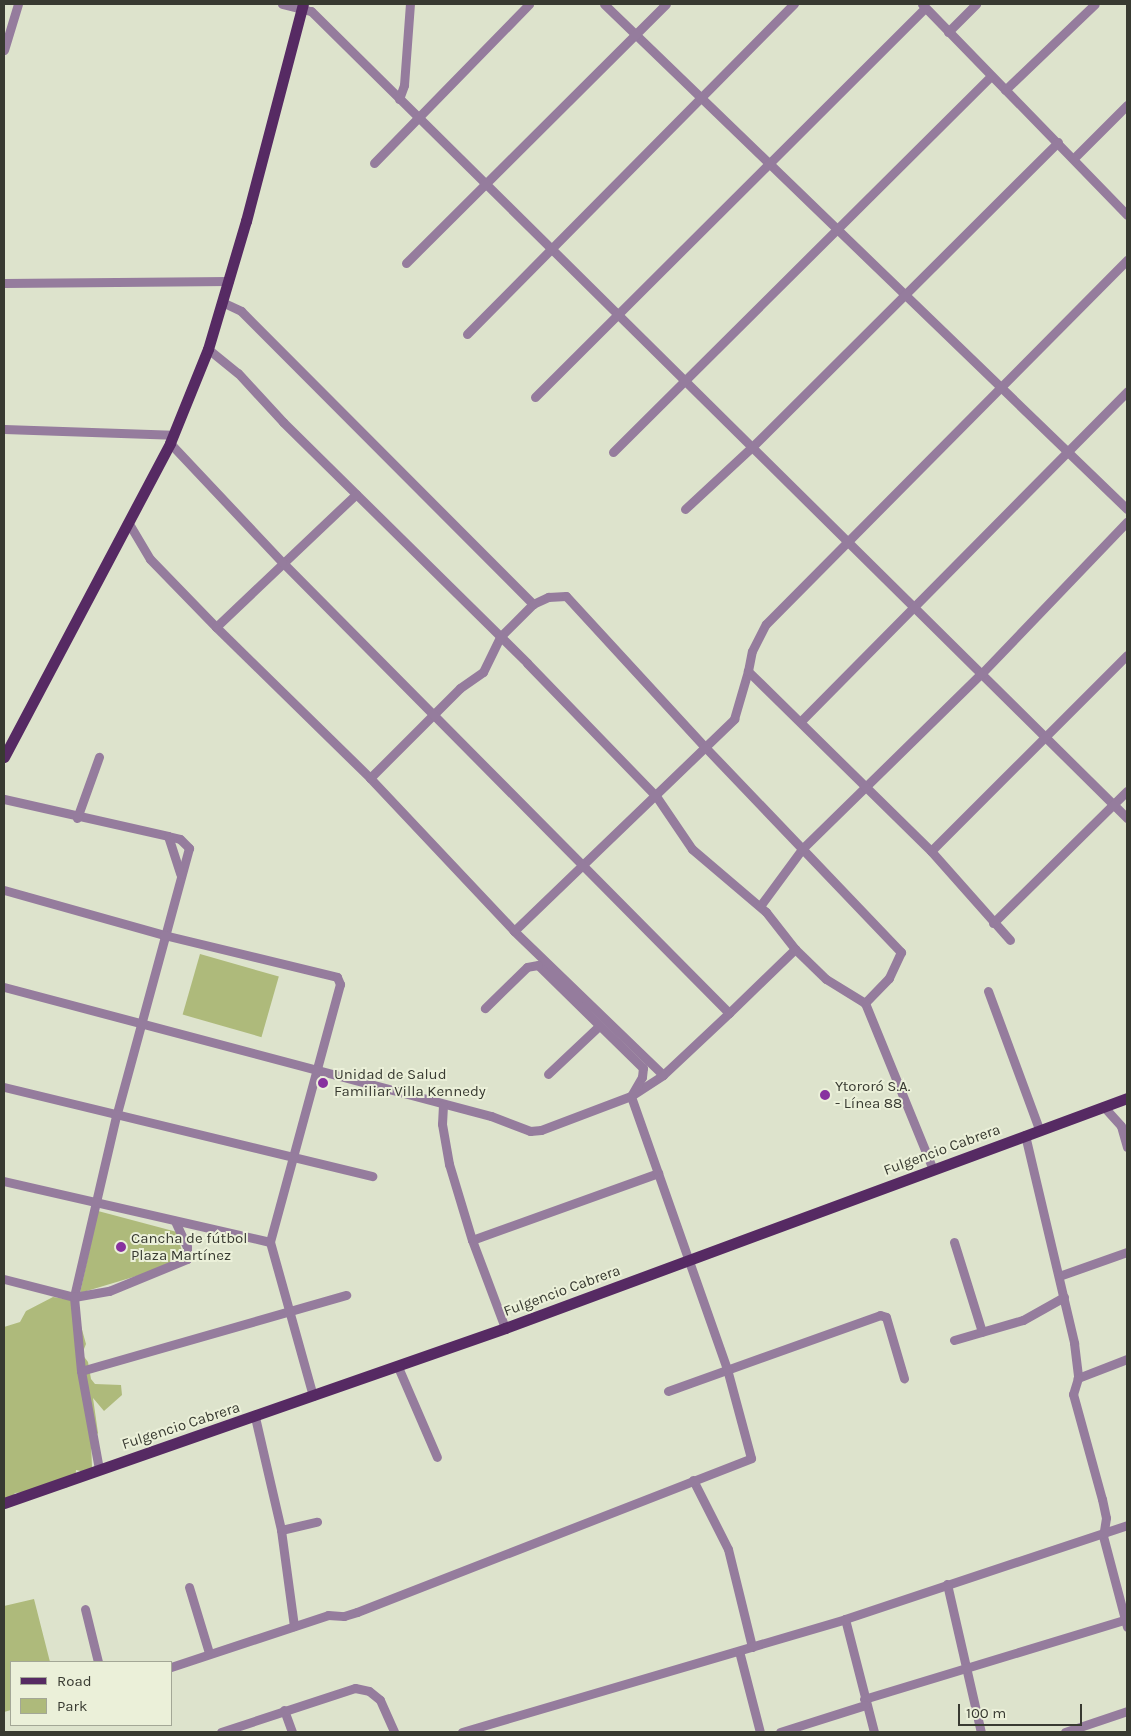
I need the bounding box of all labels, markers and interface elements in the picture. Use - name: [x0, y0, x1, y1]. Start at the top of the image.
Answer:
- place label: Unidad de Salud Familiar Villa Kennedy: [334, 1065, 486, 1100]
- marker: Unidad de Salud Familiar Villa Kennedy: [316, 1076, 330, 1090]
- place label: Ytororó S.A. - Línea 88: [835, 1077, 910, 1112]
- marker: Ytororó S.A. - Línea 88: [819, 1089, 831, 1101]
- street label: Fulgencio Cabrera: [881, 1120, 1003, 1180]
- place label: Cancha de fútbol Plaza Martínez: [131, 1229, 247, 1264]
- marker: Cancha de fútbol Plaza Martínez: [115, 1241, 127, 1253]
- street label: Fulgencio Cabrera: [501, 1261, 623, 1321]
- street label: Fulgencio Cabrera: [120, 1398, 242, 1454]
- legend: [10, 1661, 172, 1726]
- text: Road: [57, 1672, 92, 1690]
- scale bar: [961, 1694, 1085, 1726]
- text: Park: [57, 1697, 87, 1715]
- text: 100 m: [966, 1704, 1006, 1722]

